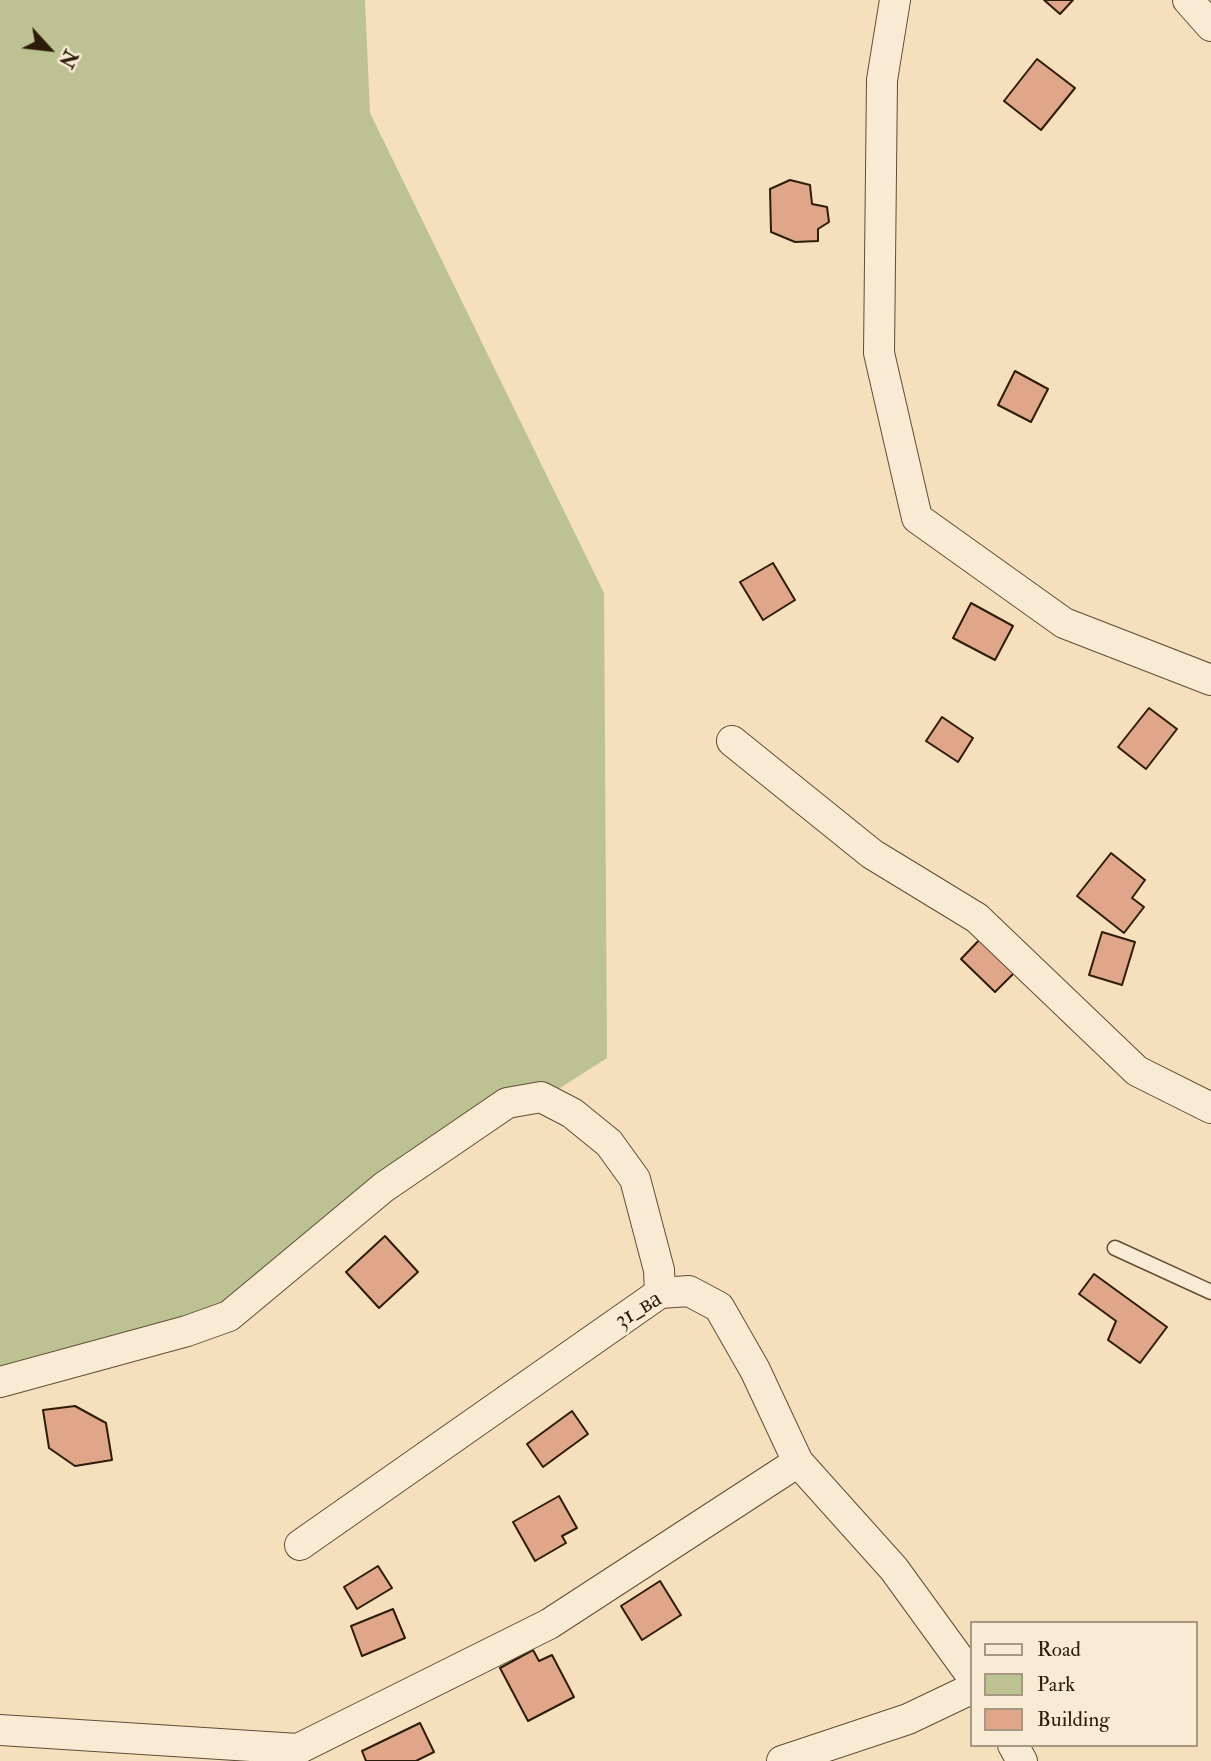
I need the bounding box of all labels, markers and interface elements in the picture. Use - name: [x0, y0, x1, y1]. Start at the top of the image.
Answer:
- north arrow: [14, 14, 84, 84]
- text: N: [53, 45, 82, 72]
- street label: 31_ва: [610, 1286, 668, 1336]
- legend: [970, 1621, 1197, 1747]
- text: Road: [1037, 1636, 1081, 1663]
- text: Park: [1037, 1671, 1075, 1698]
- text: Building: [1037, 1706, 1110, 1733]

